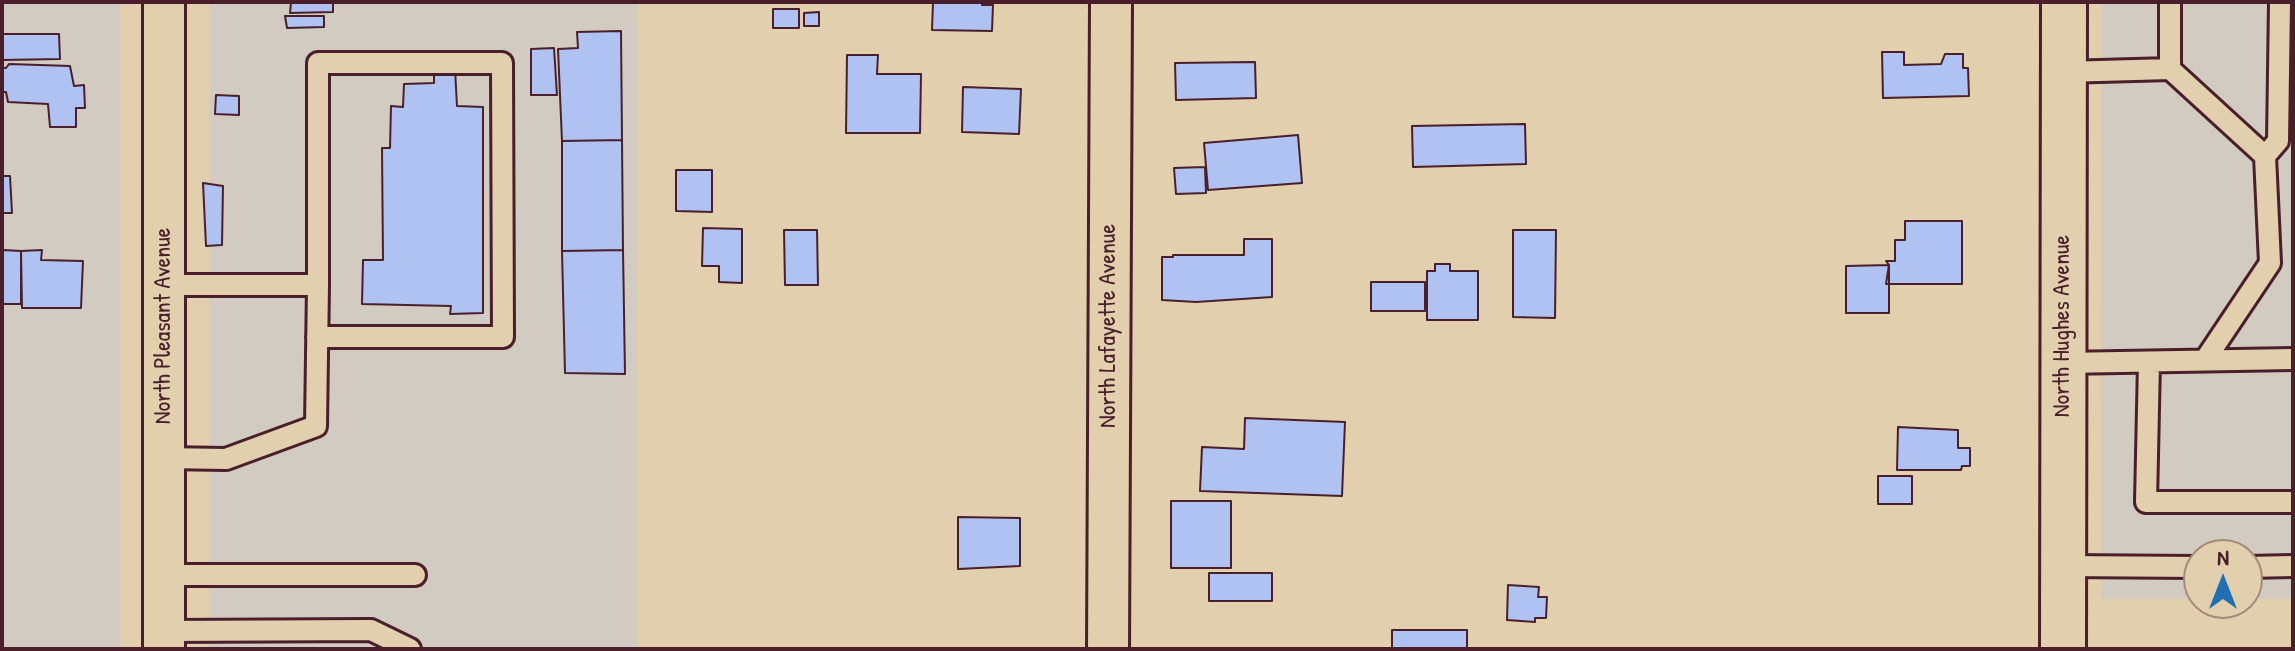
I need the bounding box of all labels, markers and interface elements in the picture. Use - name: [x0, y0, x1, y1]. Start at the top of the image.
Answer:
- street label: North Lafayette Avenue: [1095, 224, 1123, 428]
- street label: North Pleasant Avenue: [150, 228, 178, 424]
- street label: North Hughes Avenue: [2049, 235, 2077, 417]
- north arrow: [2183, 539, 2263, 619]
- text: N: [2217, 542, 2229, 572]

